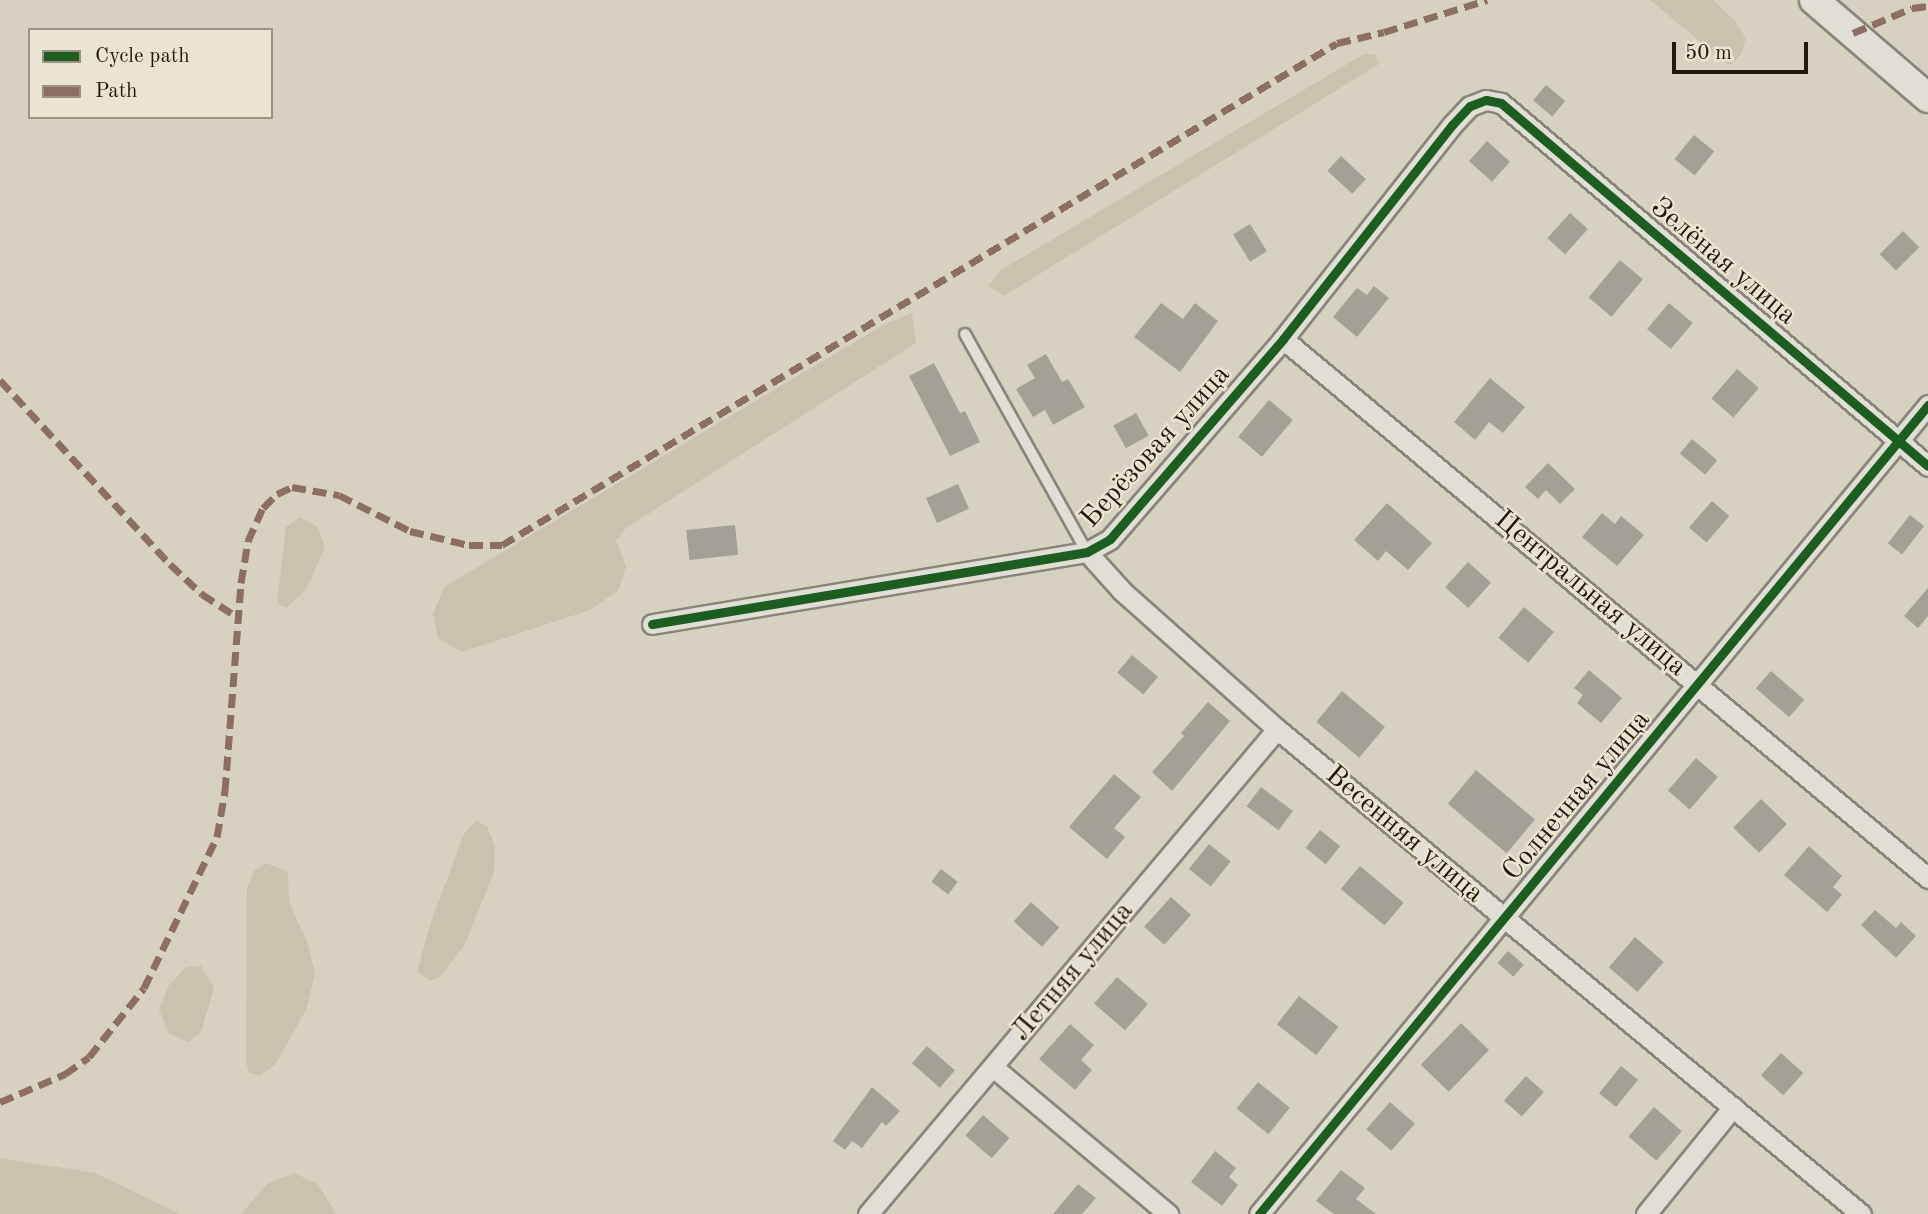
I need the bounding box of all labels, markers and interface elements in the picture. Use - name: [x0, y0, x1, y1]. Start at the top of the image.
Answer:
- legend: [28, 28, 273, 119]
- scale bar: [1676, 28, 1812, 72]
- text: 50 m: [1685, 43, 1732, 64]
- text: Cycle path: [95, 46, 190, 67]
- text: Path: [95, 81, 138, 102]
- street label: Зелёная улица: [1643, 191, 1803, 333]
- street label: Берёзовая улица: [1074, 359, 1238, 535]
- street label: Центральная улица: [1487, 504, 1693, 684]
- street label: Солнечная улица: [1496, 704, 1658, 888]
- street label: Весенняя улица: [1318, 759, 1490, 911]
- street label: Летняя улица: [1005, 895, 1141, 1049]

